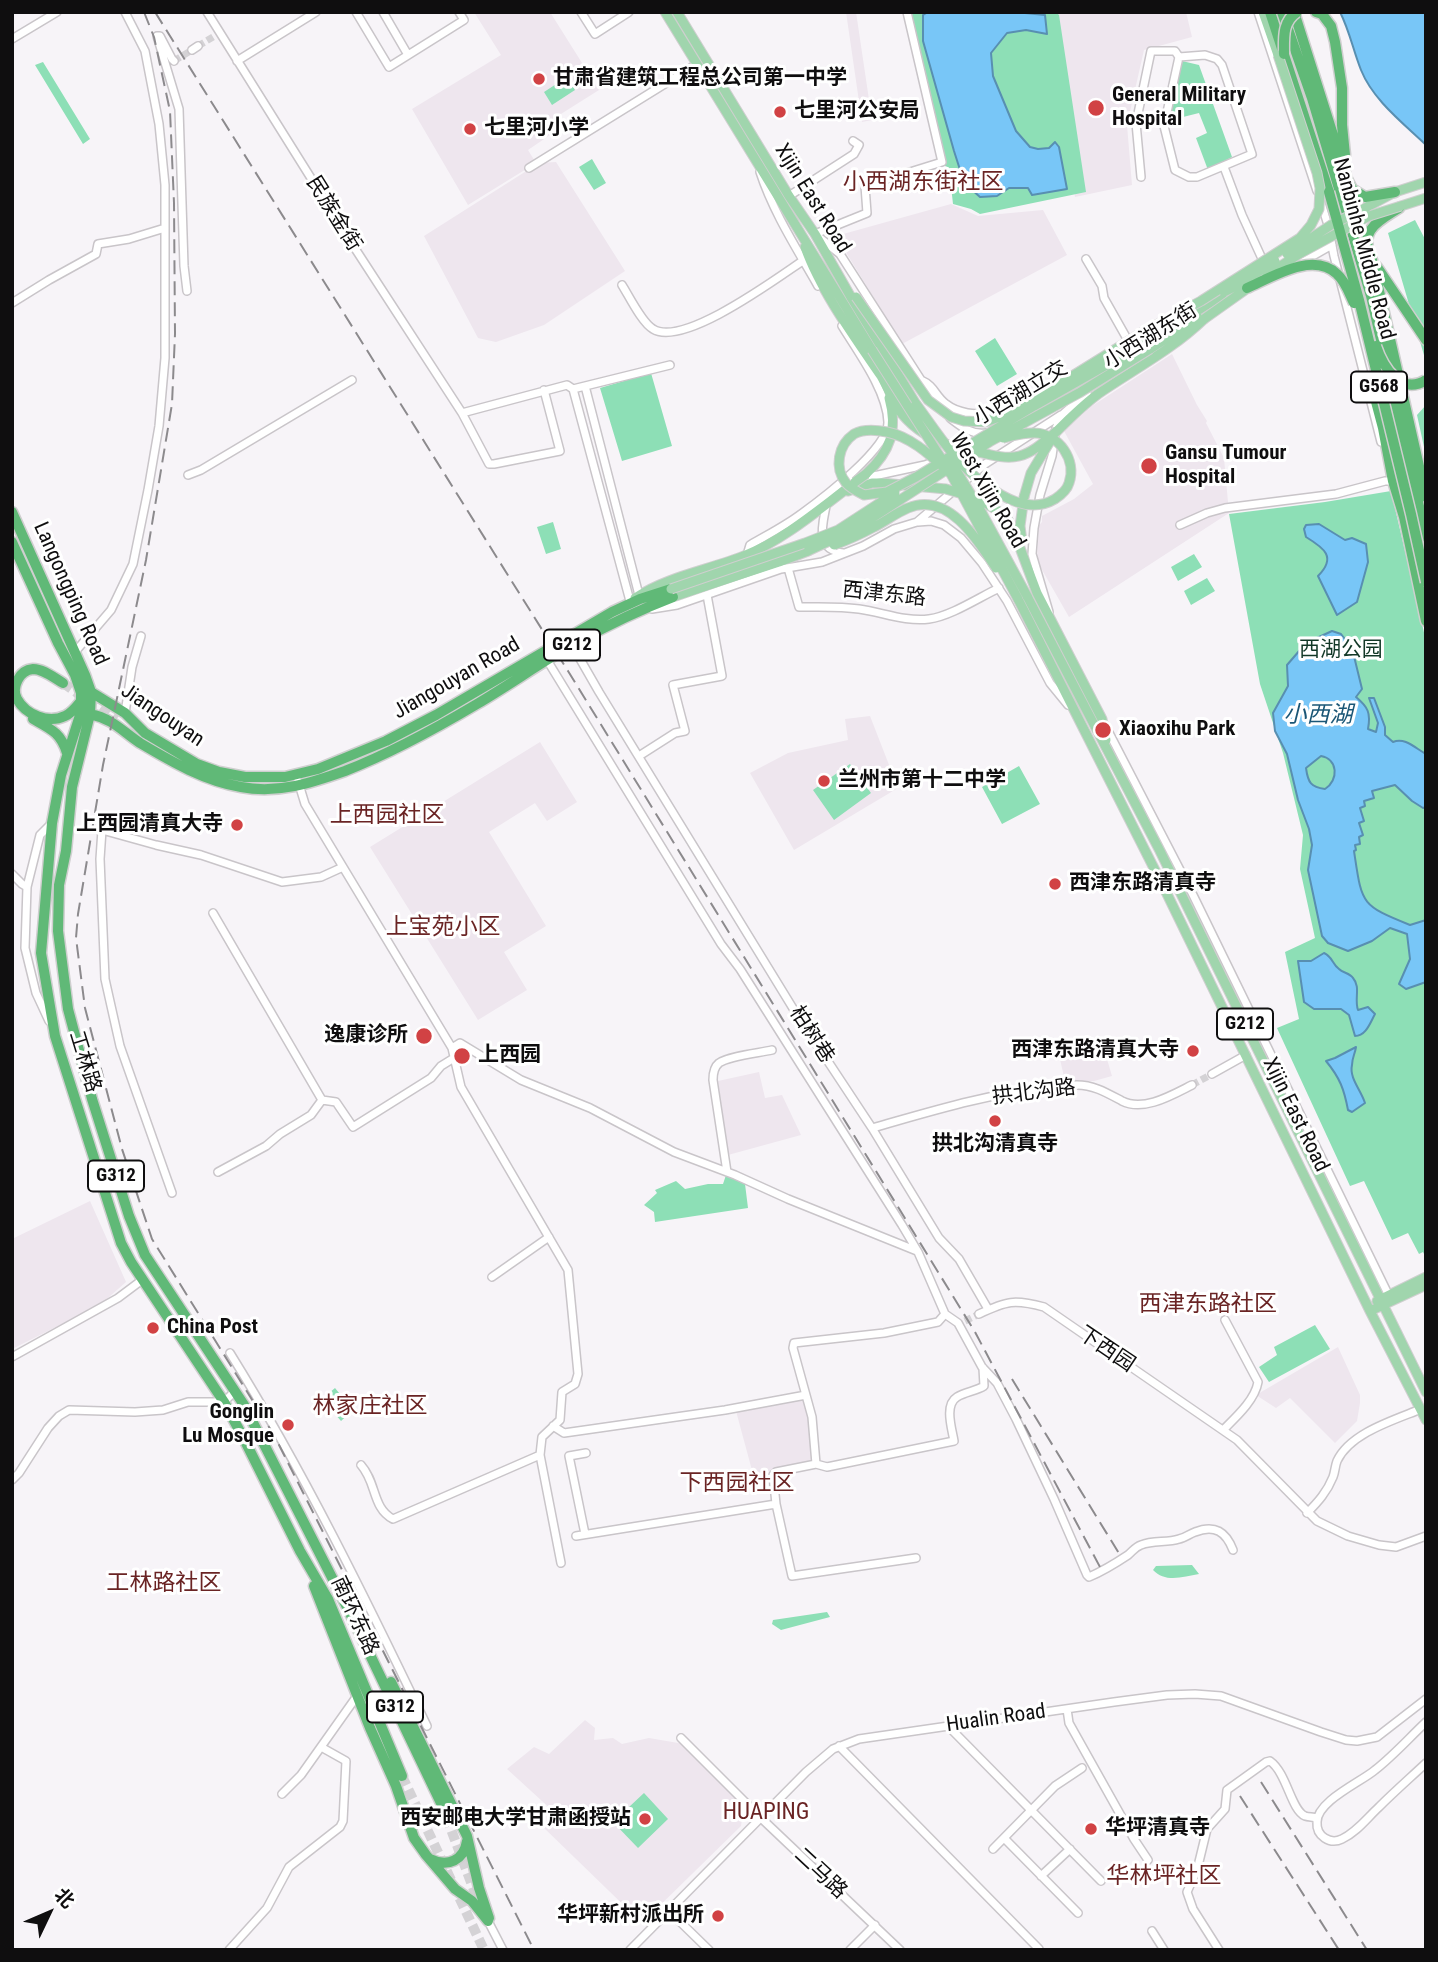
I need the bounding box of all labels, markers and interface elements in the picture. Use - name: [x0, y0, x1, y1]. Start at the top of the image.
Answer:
- place label: 甘肃省建筑工程总公司第一中学: [553, 66, 847, 92]
- marker: 甘肃省建筑工程总公司第一中学: [531, 71, 547, 87]
- place label: General Military Hospital: [1112, 83, 1246, 133]
- marker: General Military Hospital: [1086, 98, 1106, 118]
- place label: 七里河公安局: [794, 99, 920, 125]
- marker: 七里河公安局: [772, 104, 788, 120]
- place label: 七里河小学: [484, 116, 589, 142]
- marker: 七里河小学: [462, 121, 478, 137]
- street label: Xijin East Road: [768, 140, 856, 258]
- street label: Nanbinhe Middle Road: [1327, 156, 1399, 342]
- district label: 小西湖东街社区: [843, 169, 1003, 197]
- street label: 民族金街: [300, 172, 366, 256]
- street label: 小西湖东街: [1100, 298, 1202, 376]
- street label: 小西湖立交: [970, 356, 1072, 432]
- road number: G568: [1351, 372, 1407, 402]
- street label: West Xijin Road: [944, 429, 1030, 553]
- place label: Gansu Tumour Hospital: [1165, 441, 1287, 491]
- marker: Gansu Tumour Hospital: [1139, 456, 1159, 476]
- street label: Langongping Road: [27, 518, 113, 670]
- street label: 西津东路: [841, 578, 927, 612]
- road number: G212: [544, 630, 600, 660]
- street label: Jiangouyan Road: [389, 633, 525, 725]
- park label: 西湖公园: [1299, 638, 1383, 664]
- street label: Jiangouyan: [116, 679, 208, 753]
- water label: 小西湖: [1284, 702, 1352, 730]
- place label: Xiaoxihu Park: [1119, 717, 1235, 743]
- marker: Xiaoxihu Park: [1093, 720, 1113, 740]
- place label: 兰州市第十二中学: [838, 768, 1006, 794]
- marker: 兰州市第十二中学: [816, 773, 832, 789]
- district label: 上西园社区: [330, 802, 444, 830]
- place label: 上西园清真大寺: [76, 812, 223, 838]
- marker: 上西园清真大寺: [229, 817, 245, 833]
- place label: 西津东路清真寺: [1069, 871, 1216, 897]
- marker: 西津东路清真寺: [1047, 876, 1063, 892]
- district label: 上宝苑小区: [386, 914, 500, 942]
- street label: 柏树巷: [783, 1002, 839, 1068]
- road number: G212: [1217, 1008, 1273, 1040]
- place label: 逸康诊所: [324, 1023, 408, 1049]
- marker: 逸康诊所: [414, 1026, 434, 1046]
- street label: 工林路: [63, 1028, 105, 1096]
- place label: 西津东路清真大寺: [1011, 1038, 1179, 1064]
- place label: 上西园: [478, 1043, 541, 1069]
- marker: 西津东路清真大寺: [1185, 1043, 1201, 1059]
- marker: 上西园: [452, 1046, 472, 1066]
- street label: Xijin East Road: [1256, 1054, 1334, 1176]
- street label: 拱北沟路: [991, 1075, 1077, 1111]
- marker: 拱北沟清真寺: [987, 1113, 1003, 1129]
- place label: 拱北沟清真寺: [932, 1132, 1058, 1158]
- road number: G312: [88, 1160, 144, 1192]
- district label: 西津东路社区: [1139, 1291, 1277, 1319]
- place label: China Post: [167, 1315, 258, 1341]
- marker: China Post: [145, 1320, 161, 1336]
- street label: 下西园: [1073, 1322, 1139, 1378]
- district label: 林家庄社区: [313, 1393, 427, 1421]
- place label: Gonglin Lu Mosque: [182, 1400, 274, 1450]
- marker: Gonglin Lu Mosque: [280, 1417, 296, 1433]
- district label: 下西园社区: [680, 1470, 794, 1498]
- district label: 工林路社区: [107, 1570, 221, 1598]
- street label: 南环东路: [325, 1573, 383, 1659]
- road number: G312: [367, 1692, 423, 1722]
- street label: Hualin Road: [945, 1700, 1047, 1738]
- district label: HUAPING: [717, 1799, 815, 1827]
- place label: 西安邮电大学甘肃函授站: [400, 1806, 631, 1832]
- marker: 西安邮电大学甘肃函授站: [637, 1811, 653, 1827]
- place label: 华坪清真寺: [1105, 1816, 1210, 1842]
- marker: 华坪清真寺: [1083, 1821, 1099, 1837]
- street label: 二马路: [788, 1843, 852, 1905]
- district label: 华林坪社区: [1107, 1863, 1221, 1891]
- north arrow: [14, 1878, 84, 1948]
- text: 北: [50, 1883, 79, 1913]
- place label: 华坪新村派出所: [557, 1903, 704, 1929]
- marker: 华坪新村派出所: [710, 1908, 726, 1924]

